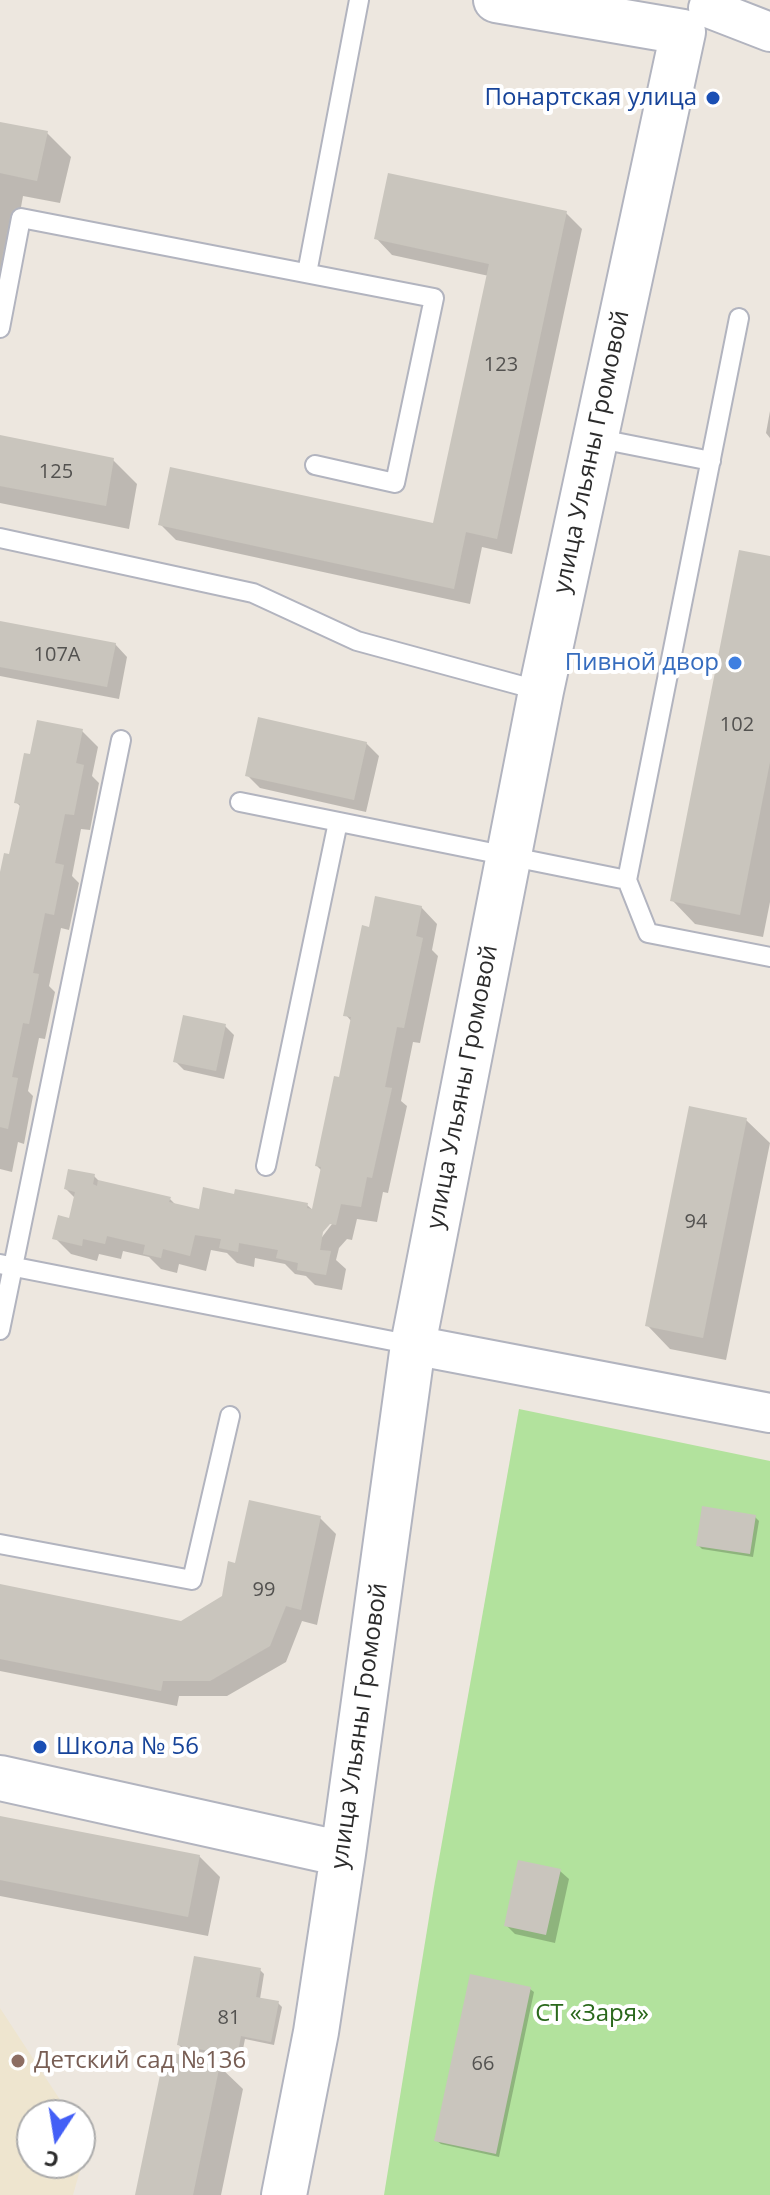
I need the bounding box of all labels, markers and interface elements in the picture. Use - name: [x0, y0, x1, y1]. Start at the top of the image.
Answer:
- place label: Понартская улица: [484, 84, 697, 112]
- marker: Понартская улица: [704, 89, 722, 107]
- street label: улица Ульяны Громовой: [548, 308, 636, 596]
- house number: 123: [484, 353, 518, 377]
- house number: 125: [39, 460, 73, 484]
- house number: 107А: [34, 643, 80, 667]
- place label: Пивной двор: [565, 649, 719, 677]
- marker: Пивной двор: [726, 654, 744, 672]
- house number: 102: [720, 713, 754, 737]
- street label: улица Ульяны Громовой: [421, 943, 505, 1231]
- house number: 94: [685, 1210, 707, 1234]
- house number: 99: [253, 1578, 275, 1602]
- street label: улица Ульяны Громовой: [326, 1581, 394, 1871]
- place label: Школа № 56: [56, 1733, 199, 1761]
- marker: Школа № 56: [31, 1738, 49, 1756]
- park label: СТ «Заря»: [535, 2000, 649, 2028]
- house number: 81: [218, 2006, 240, 2030]
- place label: Детский сад №136: [34, 2047, 246, 2075]
- marker: Детский сад №136: [9, 2052, 27, 2070]
- house number: 66: [472, 2052, 494, 2076]
- north arrow: [16, 2099, 96, 2179]
- text: С: [41, 2144, 61, 2177]

